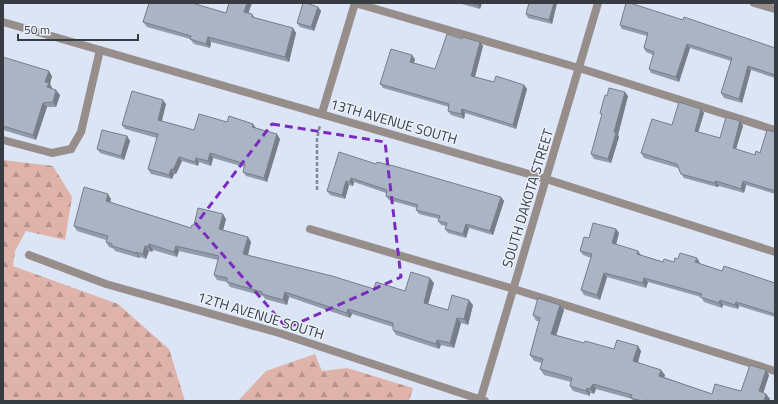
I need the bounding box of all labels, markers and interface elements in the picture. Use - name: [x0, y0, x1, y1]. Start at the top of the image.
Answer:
- scale bar: [18, 16, 138, 42]
- text: 50 m: [24, 20, 50, 39]
- street label: 13TH AVENUE SOUTH: [328, 93, 460, 149]
- street label: SOUTH DAKOTA STREET: [496, 125, 558, 270]
- street label: 12TH AVENUE SOUTH: [195, 286, 327, 344]

